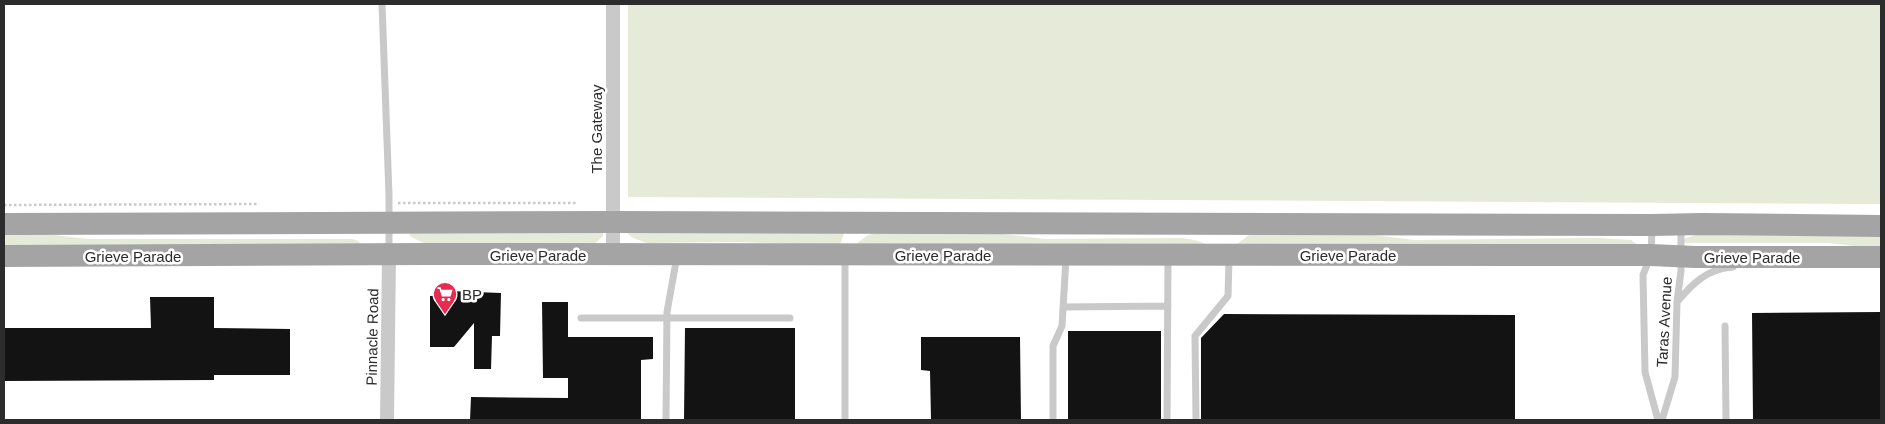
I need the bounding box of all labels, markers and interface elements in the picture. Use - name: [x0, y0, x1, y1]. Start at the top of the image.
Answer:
- street label: The Gateway: [588, 84, 605, 174]
- street label: Grieve Parade: [490, 247, 586, 264]
- street label: Grieve Parade: [895, 247, 991, 264]
- street label: Grieve Parade: [1300, 247, 1396, 264]
- street label: Grieve Parade: [85, 248, 181, 265]
- street label: Grieve Parade: [1704, 249, 1800, 266]
- street label: Taras Avenue: [1653, 276, 1675, 368]
- supermarket icon: BP: [432, 281, 458, 315]
- place label: BP: [462, 286, 482, 303]
- street label: Pinnacle Road: [363, 288, 381, 386]

